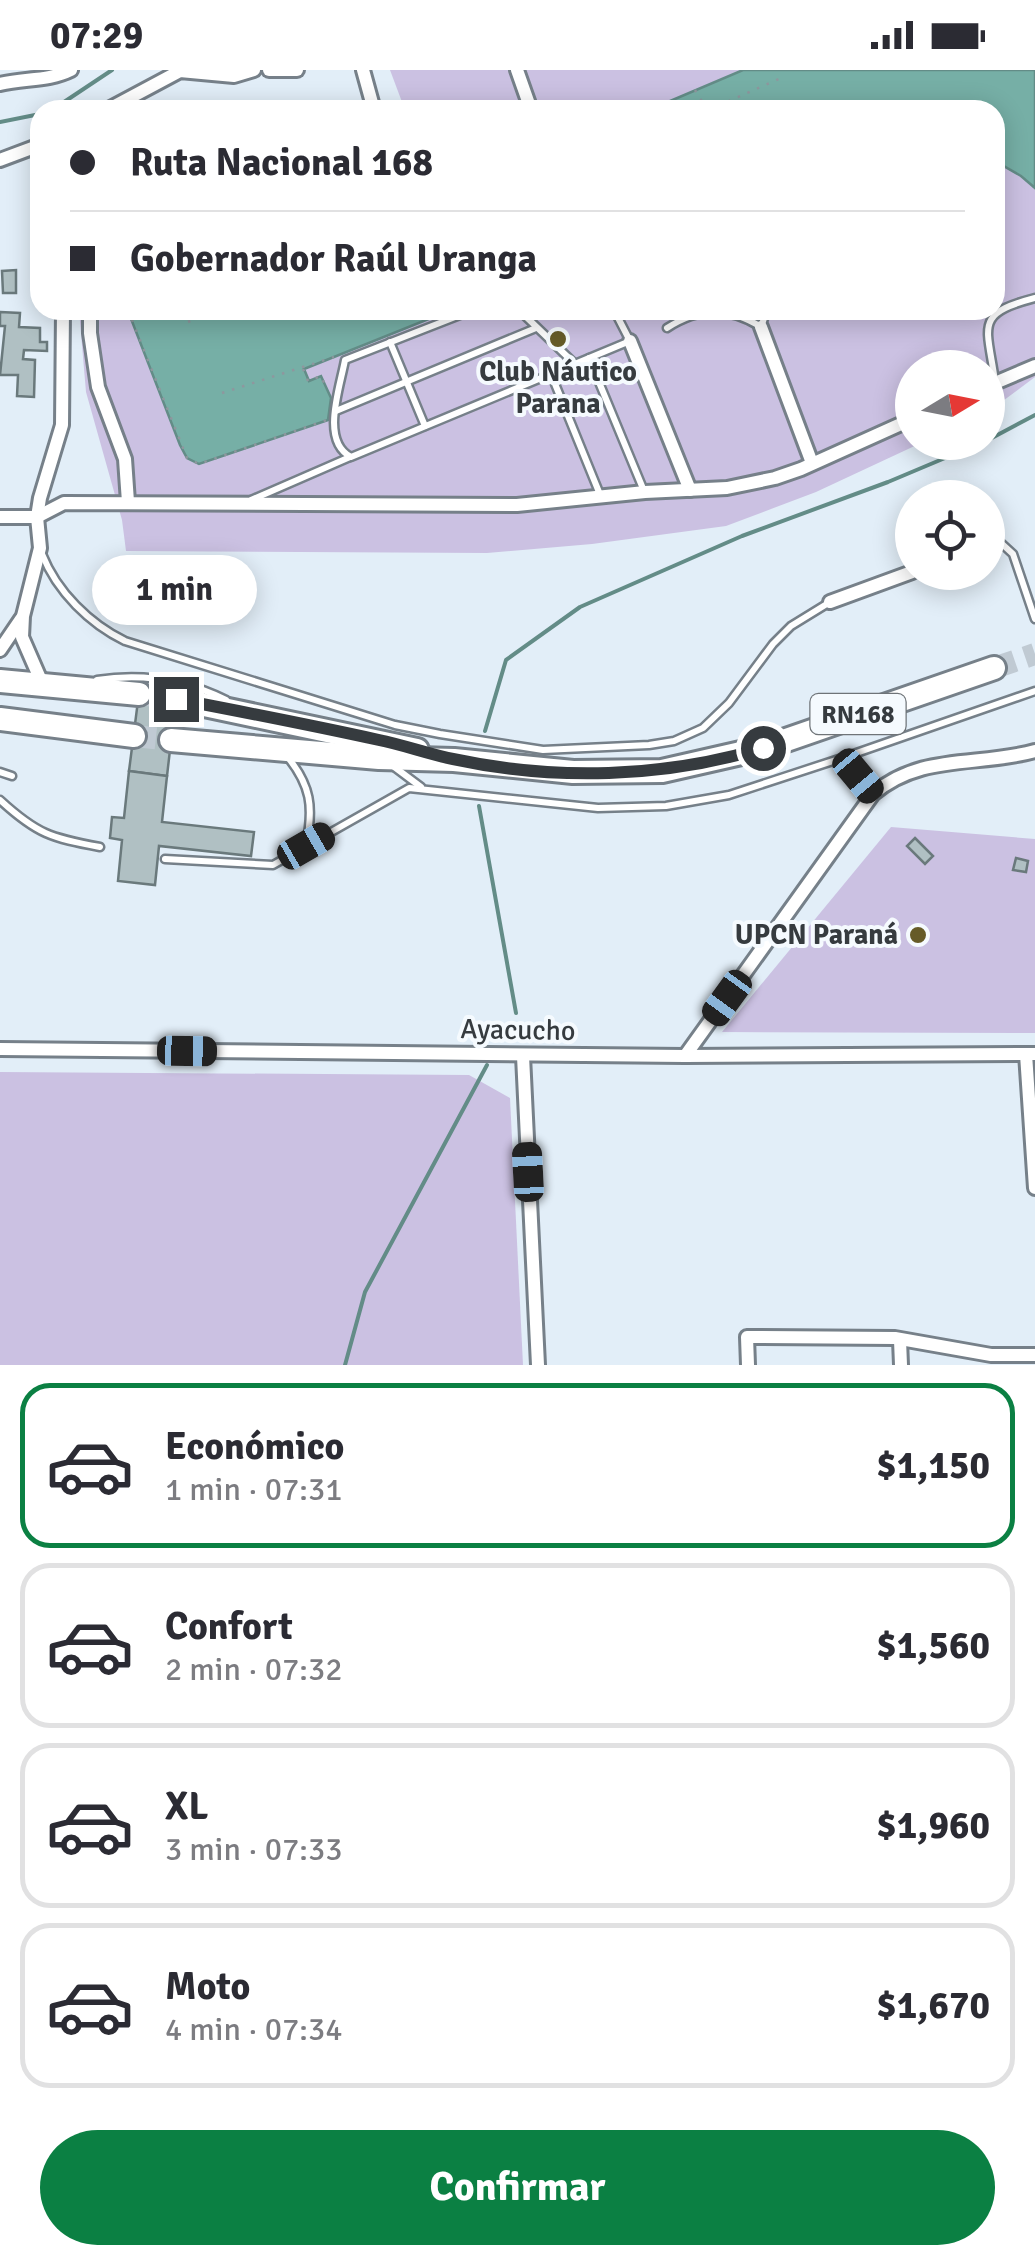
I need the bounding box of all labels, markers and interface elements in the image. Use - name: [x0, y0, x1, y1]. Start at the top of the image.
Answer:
- text: 07:29: [50, 12, 143, 59]
- text: Ruta Nacional 168: [130, 139, 433, 186]
- text: Gobernador Raúl Uranga: [130, 235, 537, 282]
- marker: Club Náutico Parana: [547, 328, 569, 350]
- north arrow: [895, 350, 1005, 460]
- map controls: [895, 350, 1005, 590]
- place label: Club Náutico Parana: [479, 355, 637, 421]
- button: locate: [895, 480, 1005, 590]
- callout: 1 min: [94, 554, 258, 624]
- text: 1 min: [136, 570, 213, 609]
- route end: [154, 677, 199, 722]
- road number: RN168: [810, 694, 906, 734]
- route start: [741, 726, 786, 771]
- car: [827, 743, 889, 809]
- car: [273, 818, 339, 874]
- place label: UPCN Paraná: [735, 918, 898, 952]
- marker: UPCN Paraná: [907, 924, 929, 946]
- car: [697, 965, 757, 1031]
- street label: Ayacucho: [460, 1012, 576, 1048]
- car: [157, 1035, 217, 1067]
- car: [511, 1141, 545, 1203]
- icon: car: [45, 1421, 135, 1511]
- text: Económico: [165, 1423, 344, 1470]
- text: $1,150: [876, 1442, 990, 1489]
- text: 1 min · 07:31: [165, 1470, 343, 1509]
- icon: car: [45, 1601, 135, 1691]
- text: Confort: [165, 1603, 293, 1650]
- text: $1,560: [876, 1622, 990, 1669]
- text: 2 min · 07:32: [165, 1650, 343, 1689]
- icon: car: [45, 1781, 135, 1871]
- text: XL: [165, 1783, 208, 1830]
- text: $1,960: [876, 1802, 990, 1849]
- text: 3 min · 07:33: [165, 1830, 343, 1869]
- icon: car: [45, 1961, 135, 2051]
- text: Moto: [165, 1963, 250, 2010]
- text: $1,670: [876, 1982, 990, 2029]
- text: 4 min · 07:34: [165, 2010, 343, 2049]
- button: Confirmar: [40, 2130, 995, 2245]

